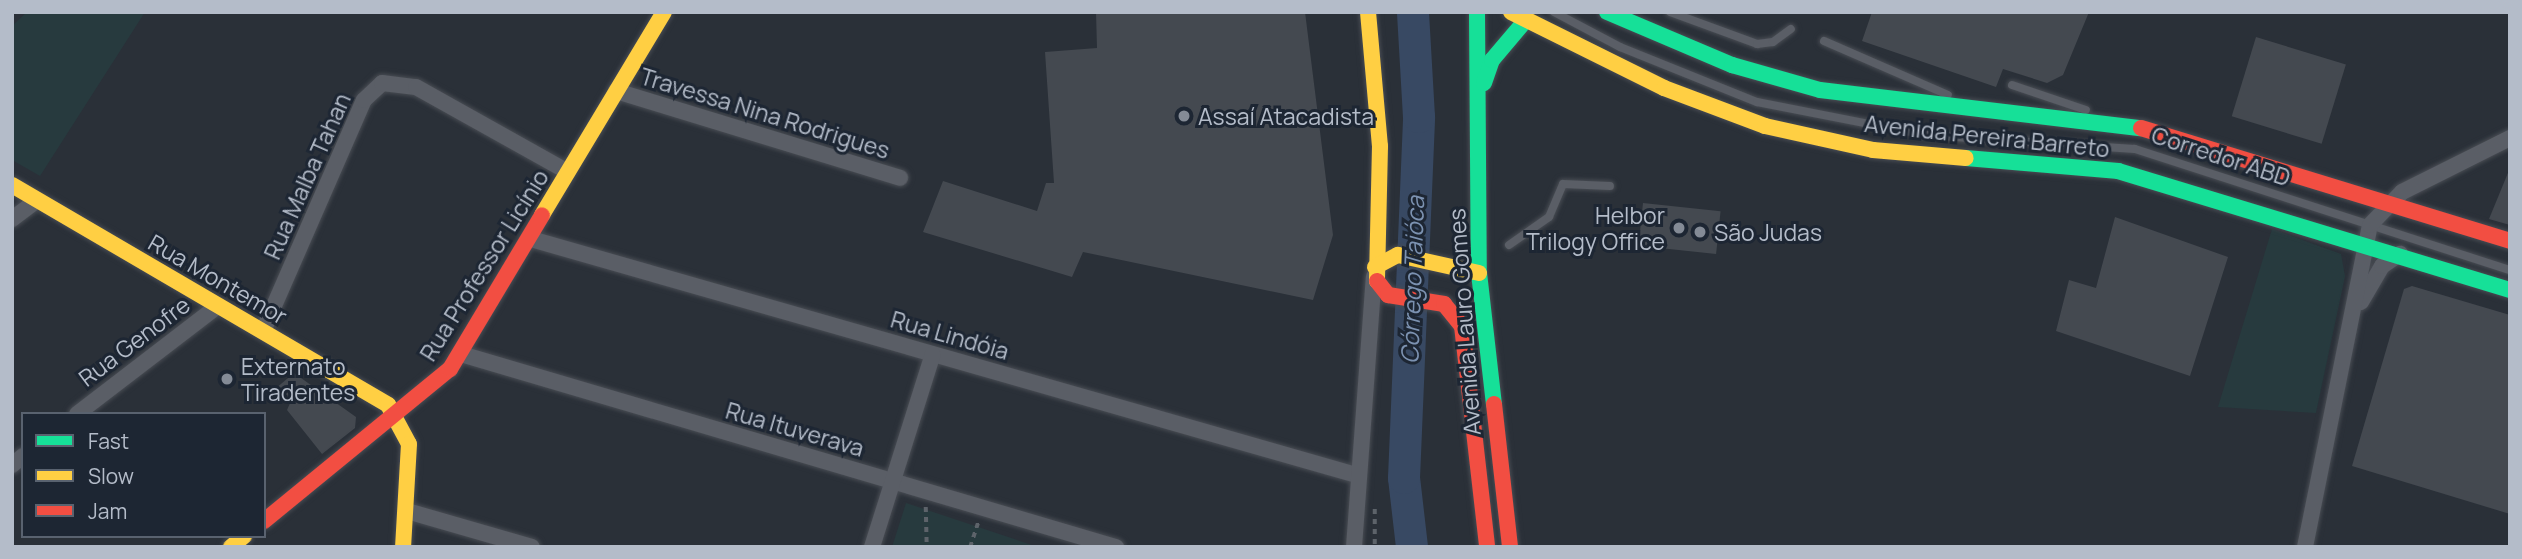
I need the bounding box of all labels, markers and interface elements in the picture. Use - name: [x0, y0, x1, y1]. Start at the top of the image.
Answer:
- street label: Travessa Nina Rodrigues: [637, 62, 893, 164]
- street label: Rua Malba Tahan: [258, 89, 356, 263]
- place label: Assaí Atacadista: [1198, 102, 1374, 130]
- marker: Assaí Atacadista: [1176, 108, 1192, 124]
- street label: Avenida Pereira Barreto: [1863, 109, 2111, 163]
- street label: Corredor ABD: [2148, 121, 2294, 191]
- street label: Rua Professor Licínio: [414, 164, 554, 366]
- water label: Córrego Taióca: [1395, 196, 1429, 364]
- place label: Helbor Trilogy Office: [1526, 201, 1665, 255]
- street label: Avenida Lauro Gomes: [1442, 208, 1486, 436]
- place label: São Judas: [1714, 218, 1822, 246]
- marker: Helbor Trilogy Office: [1671, 220, 1687, 236]
- marker: São Judas: [1692, 224, 1708, 240]
- street label: Rua Montemor: [144, 228, 292, 330]
- street label: Rua Genofre: [73, 290, 195, 392]
- street label: Rua Lindóia: [888, 305, 1012, 365]
- place label: Externato Tiradentes: [241, 352, 355, 406]
- marker: Externato Tiradentes: [219, 371, 235, 387]
- street label: Rua Ituverava: [723, 396, 867, 462]
- legend: [21, 412, 266, 538]
- text: Fast: [88, 427, 129, 455]
- text: Slow: [88, 462, 134, 490]
- text: Jam: [88, 497, 127, 525]

